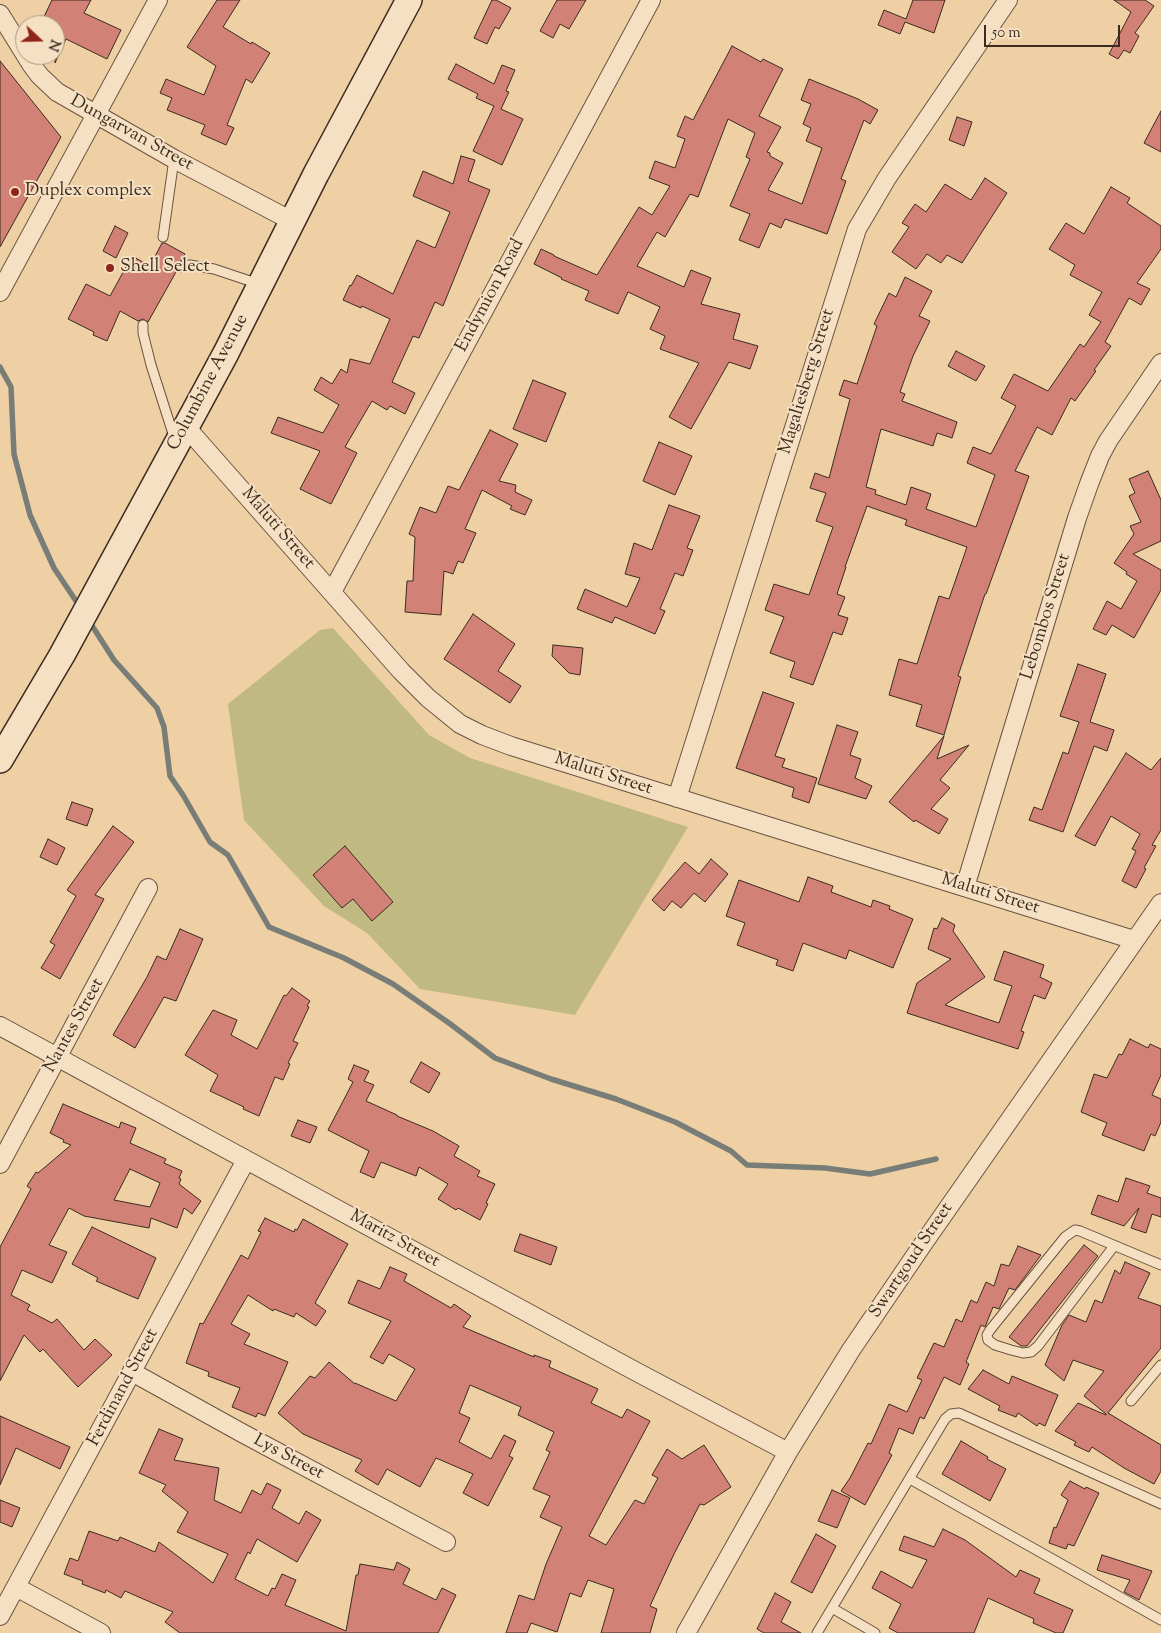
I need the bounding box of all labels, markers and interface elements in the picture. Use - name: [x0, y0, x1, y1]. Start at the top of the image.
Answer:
- north arrow: [15, 15, 65, 65]
- scale bar: [986, 15, 1122, 47]
- text: 50 m: [992, 23, 1021, 44]
- text: N: [42, 36, 64, 54]
- street label: Dungarvan Street: [66, 91, 196, 177]
- place label: Duplex complex: [25, 181, 152, 203]
- marker: Duplex complex: [9, 186, 21, 198]
- street label: Endymion Road: [452, 236, 530, 356]
- place label: Shell Select: [120, 257, 210, 279]
- marker: Shell Select: [104, 262, 116, 274]
- street label: Magaliesberg Street: [776, 307, 840, 457]
- street label: Columbine Avenue: [164, 311, 254, 455]
- street label: Maluti Street: [236, 484, 318, 574]
- street label: Lebombos Street: [1018, 551, 1076, 683]
- street label: Maluti Street: [551, 749, 655, 801]
- street label: Maluti Street: [938, 870, 1042, 920]
- street label: Nantes Street: [40, 975, 110, 1077]
- street label: Swartgoud Street: [865, 1199, 959, 1323]
- street label: Maritz Street: [345, 1206, 443, 1274]
- street label: Ferdinand Street: [84, 1326, 164, 1450]
- street label: Lys Street: [249, 1430, 327, 1486]

